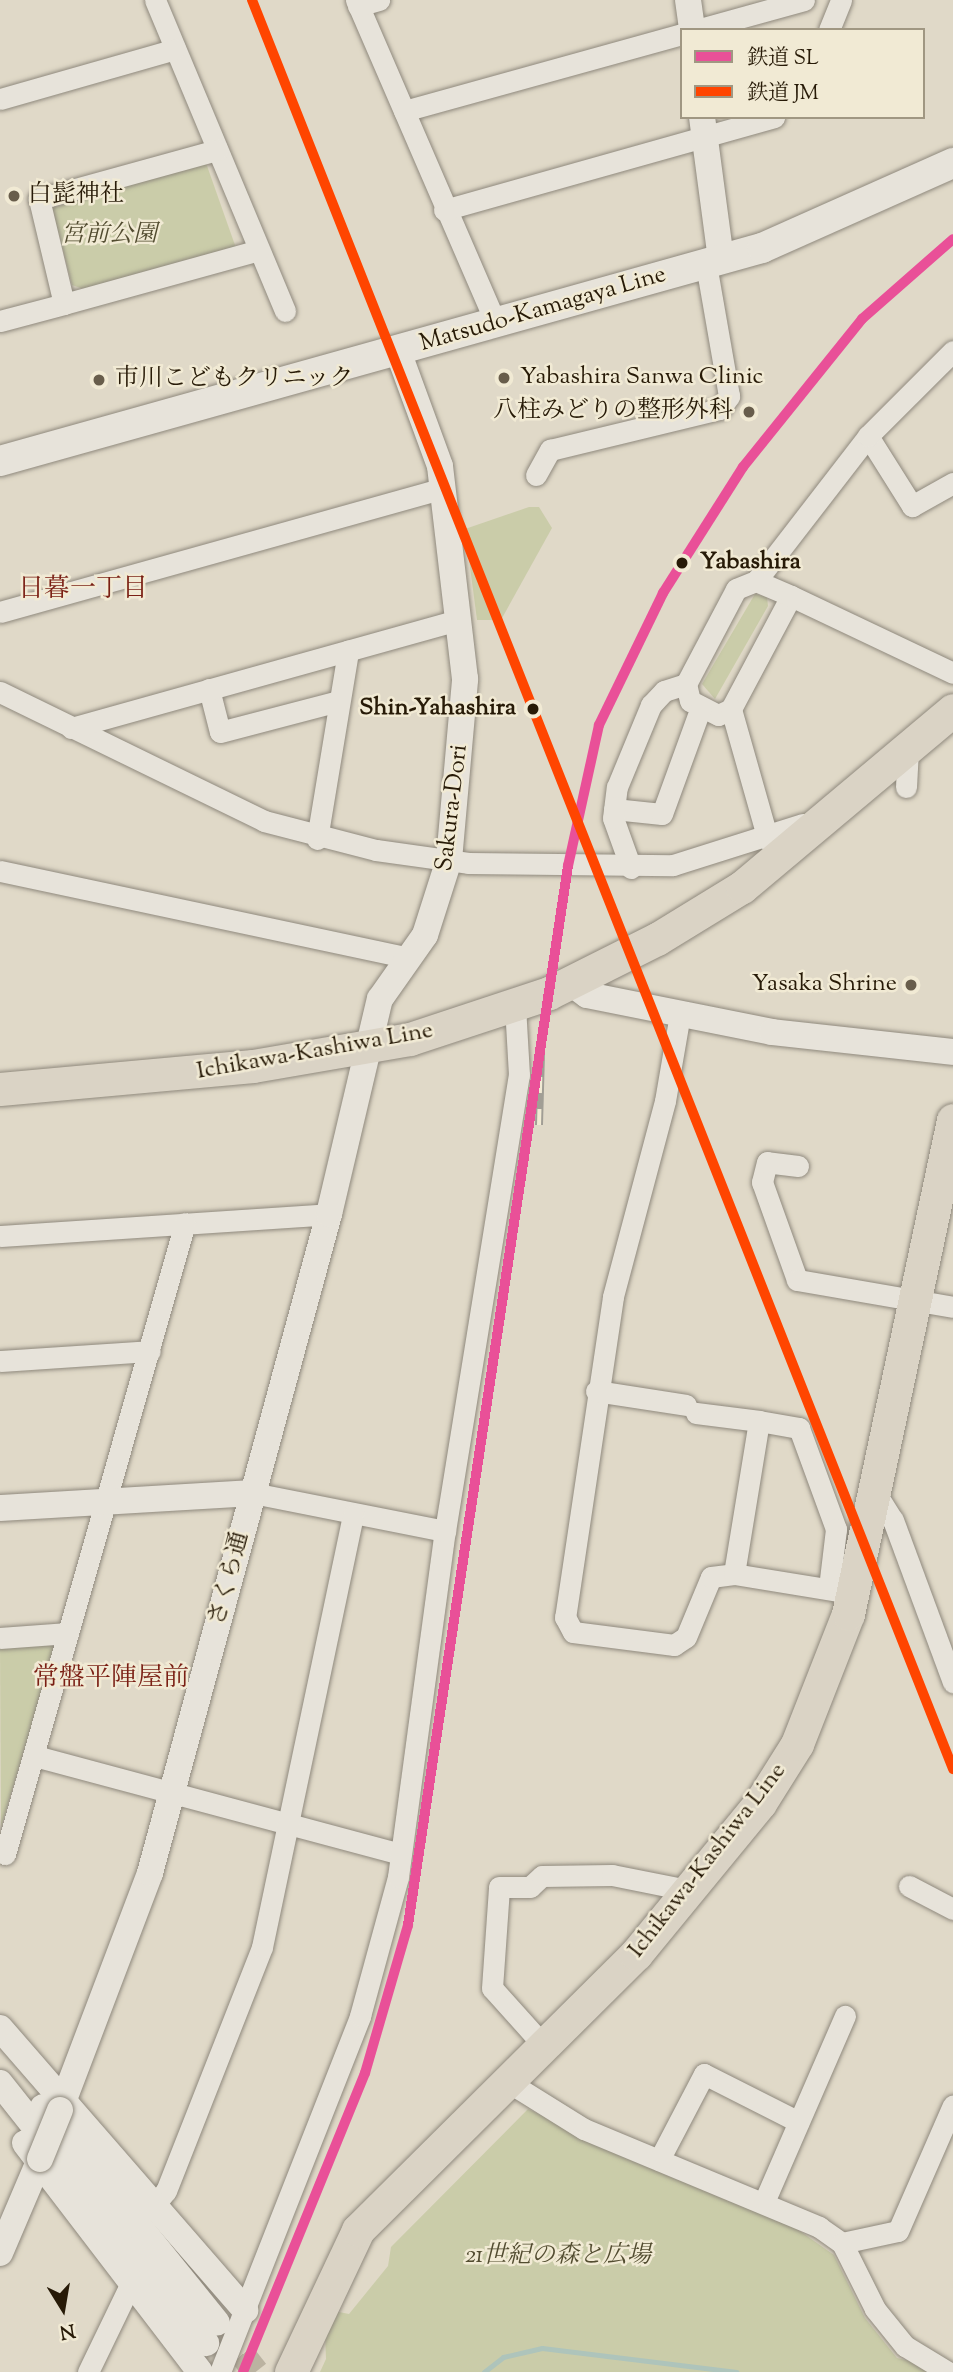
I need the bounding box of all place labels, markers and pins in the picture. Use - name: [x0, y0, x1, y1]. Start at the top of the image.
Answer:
- place label: 白髭神社: [28, 182, 124, 210]
- marker: 白髭神社: [6, 188, 22, 204]
- place label: Yabashira Sanwa Clinic: [520, 364, 763, 392]
- place label: 市川こどもクリニック: [115, 366, 355, 394]
- marker: Yabashira Sanwa Clinic: [494, 368, 514, 388]
- marker: 市川こどもクリニック: [89, 370, 109, 390]
- place label: 八柱みどりの整形外科: [493, 398, 733, 426]
- marker: 八柱みどりの整形外科: [739, 402, 759, 422]
- place label: Yabashira: [700, 549, 801, 577]
- marker: Yabashira: [671, 552, 693, 574]
- place label: Shin-Yahashira: [359, 695, 516, 723]
- marker: Shin-Yahashira: [522, 698, 544, 720]
- place label: Yasaka Shrine: [752, 971, 897, 999]
- marker: Yasaka Shrine: [903, 977, 919, 993]

